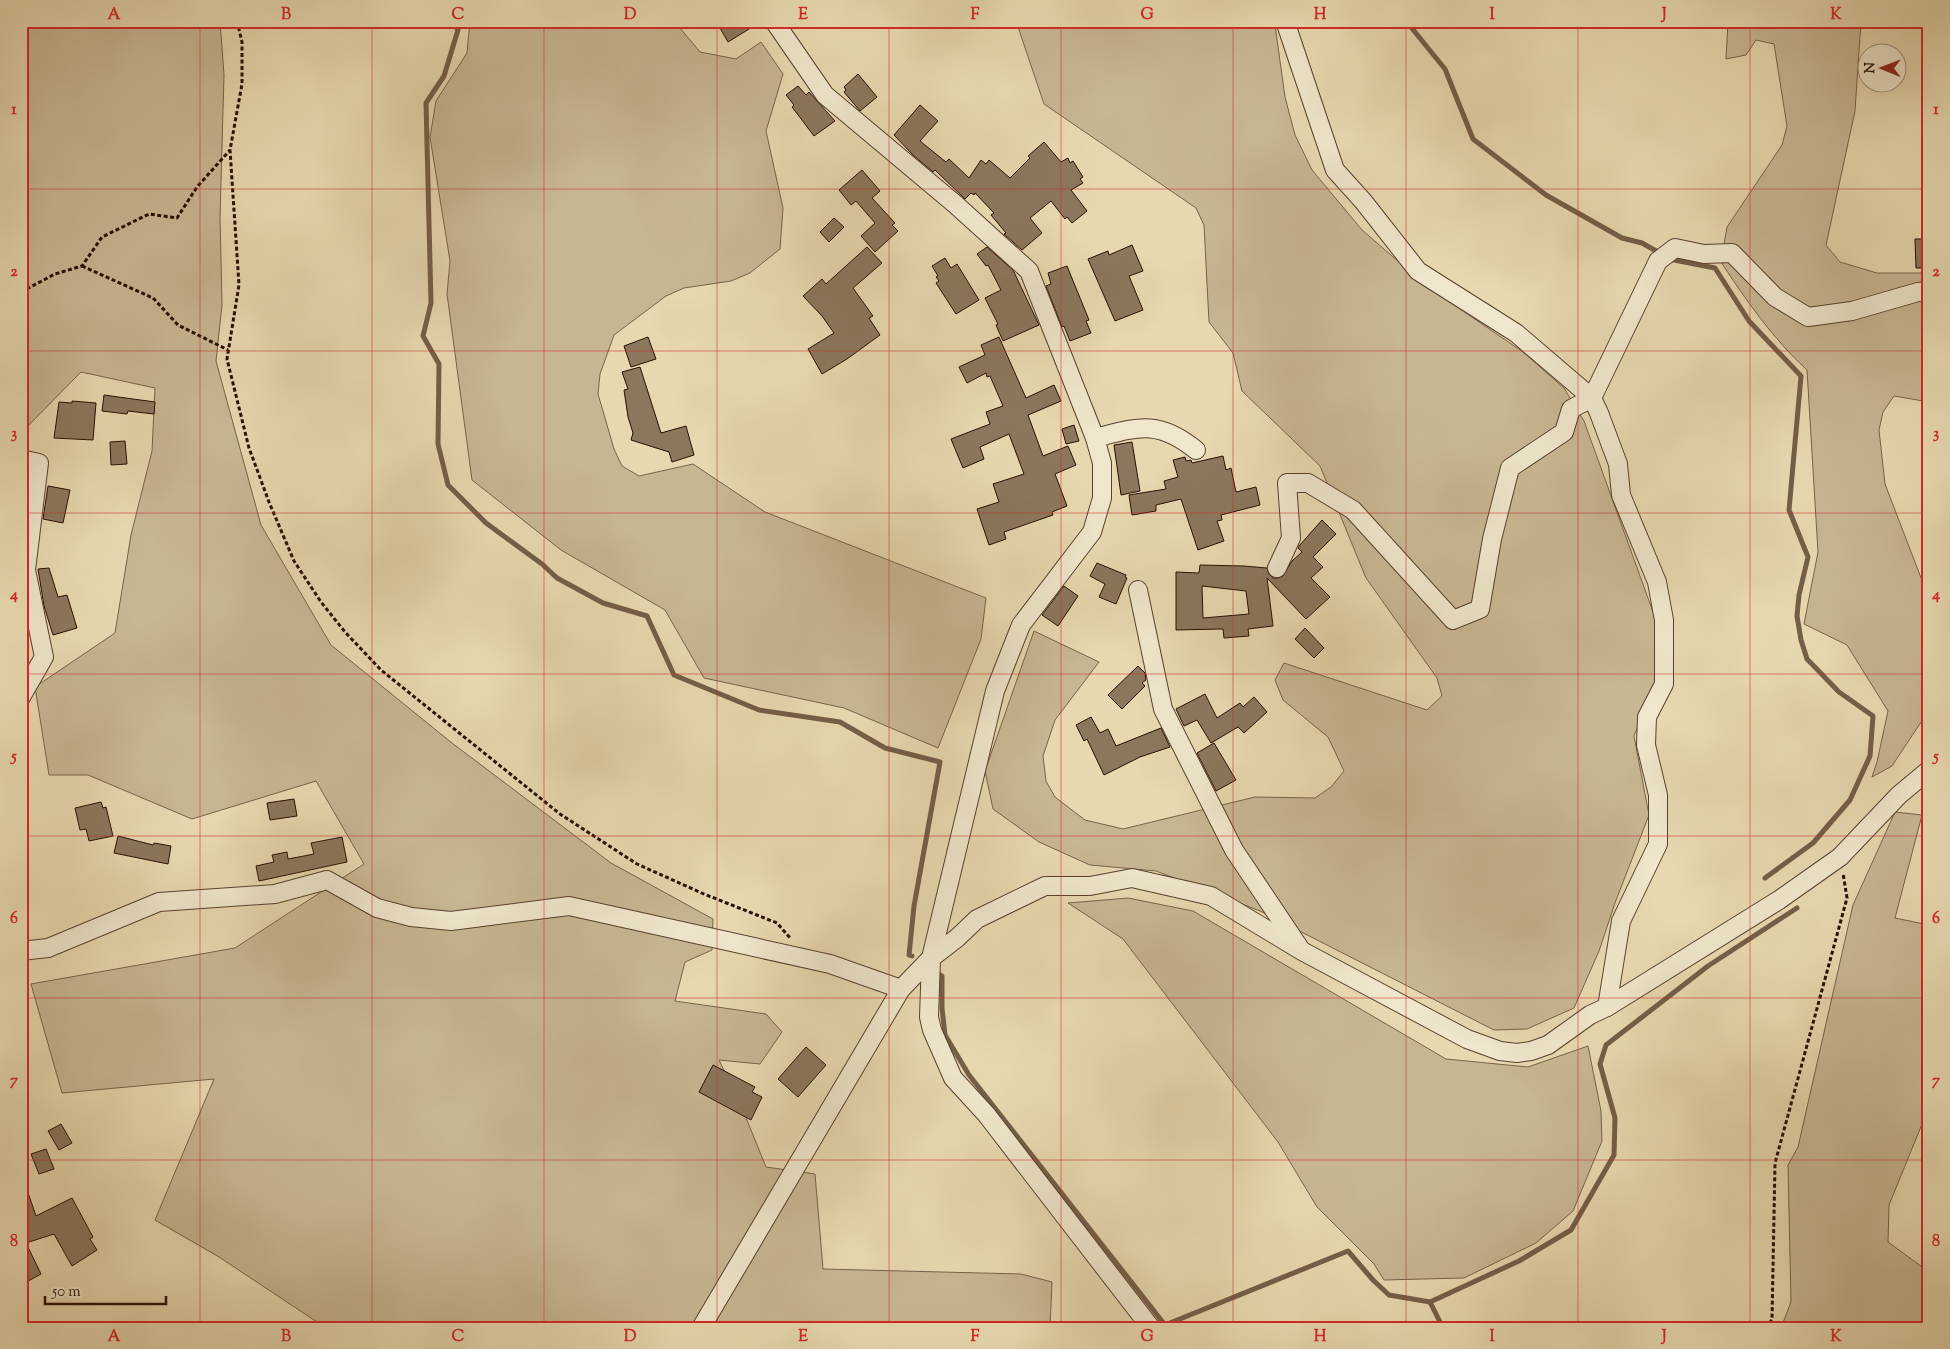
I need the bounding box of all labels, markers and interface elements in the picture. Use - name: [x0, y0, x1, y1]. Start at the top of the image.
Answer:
- text: A: [108, 4, 121, 27]
- text: B: [281, 4, 291, 27]
- text: C: [452, 4, 465, 27]
- text: D: [624, 4, 637, 27]
- text: E: [798, 4, 808, 27]
- text: F: [971, 4, 980, 27]
- text: G: [1140, 4, 1154, 27]
- text: H: [1314, 4, 1327, 27]
- text: I: [1489, 4, 1495, 27]
- text: J: [1660, 4, 1667, 27]
- text: K: [1830, 4, 1842, 27]
- north arrow: [1858, 42, 1908, 92]
- text: N: [1861, 62, 1881, 74]
- text: 1: [11, 99, 17, 122]
- text: 1: [1933, 99, 1939, 122]
- text: 2: [10, 261, 18, 284]
- text: 2: [1932, 261, 1940, 284]
- text: 3: [11, 423, 18, 446]
- text: 3: [1933, 423, 1940, 446]
- text: 4: [9, 584, 18, 607]
- text: 4: [1931, 584, 1940, 607]
- text: 5: [9, 746, 17, 769]
- text: 5: [1931, 746, 1939, 769]
- text: 6: [10, 908, 18, 931]
- text: 6: [1932, 908, 1940, 931]
- text: 7: [10, 1070, 19, 1093]
- text: 7: [1932, 1070, 1941, 1093]
- text: 8: [10, 1231, 18, 1254]
- text: 8: [1932, 1231, 1940, 1254]
- scale bar: [45, 1274, 166, 1306]
- text: 50 m: [51, 1282, 81, 1303]
- text: A: [108, 1326, 121, 1349]
- text: B: [281, 1326, 291, 1349]
- text: C: [452, 1326, 465, 1349]
- text: D: [624, 1326, 637, 1349]
- text: E: [798, 1326, 808, 1349]
- text: F: [971, 1326, 980, 1349]
- text: G: [1140, 1326, 1154, 1349]
- text: H: [1314, 1326, 1327, 1349]
- text: I: [1489, 1326, 1495, 1349]
- text: J: [1660, 1326, 1667, 1349]
- text: K: [1830, 1326, 1842, 1349]

